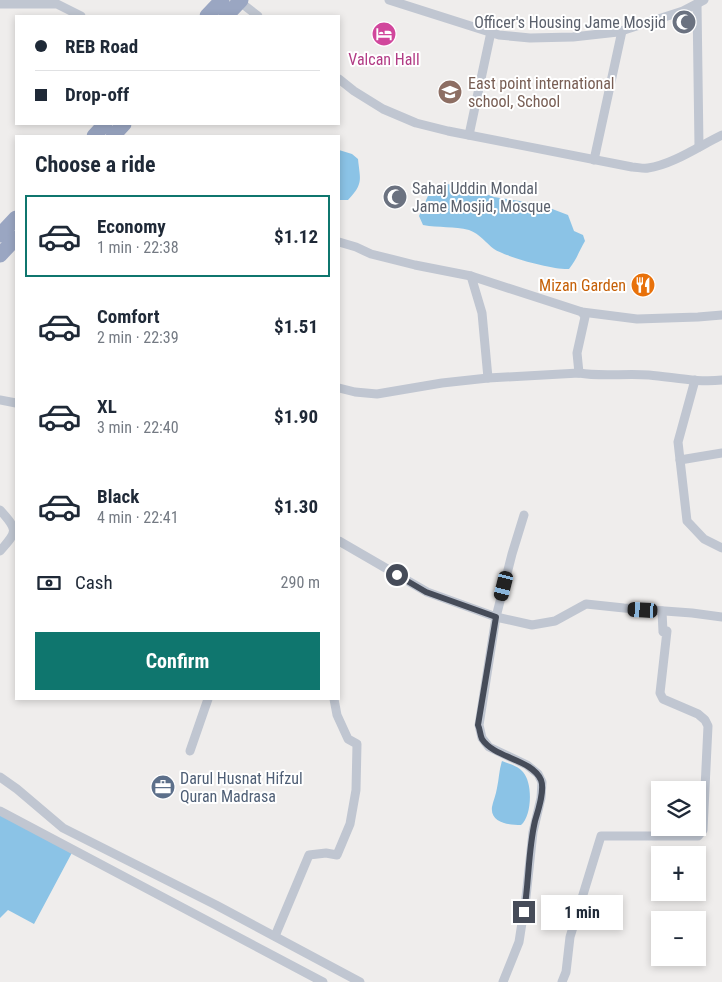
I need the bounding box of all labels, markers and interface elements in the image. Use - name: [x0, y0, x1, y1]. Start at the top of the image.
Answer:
- mosque icon: Officer's Housing Jame Mosjid: [671, 9, 697, 35]
- place label: Officer's Housing Jame Mosjid: [474, 13, 666, 32]
- hotel icon: Valcan Hall: [371, 21, 397, 47]
- text: REB Road: [65, 35, 138, 58]
- place label: Valcan Hall: [348, 50, 420, 69]
- place label: East point international school, School: [468, 74, 615, 111]
- school or university icon: East point international school, School: [437, 79, 463, 105]
- text: Drop-off: [65, 83, 129, 106]
- text: Choose a ride: [35, 152, 156, 177]
- place label: Sahaj Uddin Mondal Jame Mosjid, Mosque: [412, 179, 551, 216]
- mosque icon: Sahaj Uddin Mondal Jame Mosjid, Mosque: [382, 184, 408, 210]
- icon: car: [37, 214, 82, 259]
- text: Economy: [97, 215, 166, 238]
- text: $1.12: [274, 225, 318, 248]
- text: 1 min · 22:38: [97, 238, 179, 257]
- restaurant icon: Mizan Garden: [630, 272, 656, 298]
- place label: Mizan Garden: [539, 276, 626, 295]
- icon: car: [37, 304, 82, 349]
- text: Comfort: [97, 305, 160, 328]
- text: $1.51: [274, 315, 318, 338]
- text: 2 min · 22:39: [97, 328, 179, 347]
- icon: car: [37, 394, 82, 439]
- text: XL: [97, 395, 117, 418]
- text: $1.90: [274, 405, 318, 428]
- text: 3 min · 22:40: [97, 418, 179, 437]
- icon: car: [37, 484, 82, 529]
- text: Black: [97, 485, 139, 508]
- text: $1.30: [274, 495, 318, 518]
- text: 4 min · 22:41: [97, 508, 179, 527]
- route start: [386, 564, 408, 586]
- icon: cash: [35, 569, 63, 597]
- car: [493, 570, 514, 602]
- text: Cash: [75, 571, 113, 594]
- text: 290 m: [281, 573, 320, 592]
- car: [627, 602, 658, 618]
- button: Confirm: [35, 632, 320, 690]
- place label: Darul Husnat Hifzul Quran Madrasa: [180, 769, 303, 806]
- office icon: Darul Husnat Hifzul Quran Madrasa: [150, 774, 176, 800]
- map controls: [651, 781, 706, 966]
- button: layers: [651, 781, 706, 836]
- button: +: [651, 846, 706, 901]
- callout: 1 min: [542, 894, 624, 930]
- route end: [513, 901, 535, 923]
- text: 1 min: [564, 903, 600, 922]
- button: −: [651, 911, 706, 966]

